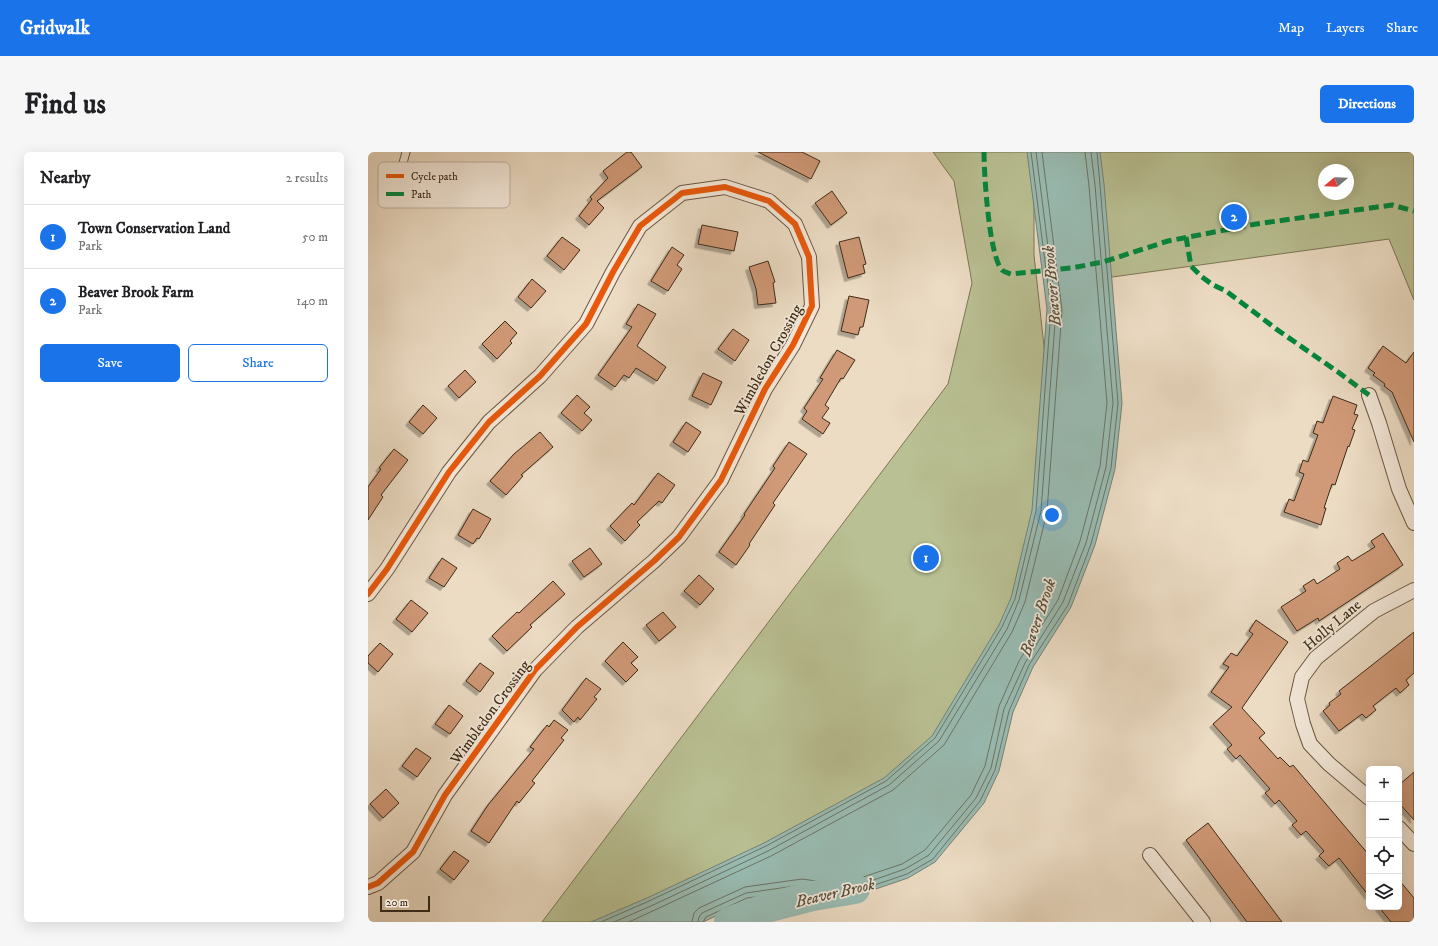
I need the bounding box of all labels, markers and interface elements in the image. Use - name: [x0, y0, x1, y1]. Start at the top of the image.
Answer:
- text: Gridwalk: [20, 17, 90, 40]
- text: Map: [1278, 19, 1304, 37]
- text: Layers: [1326, 19, 1364, 37]
- text: Share: [1386, 19, 1418, 37]
- button: Directions: [1320, 85, 1414, 123]
- text: Find us: [24, 87, 106, 122]
- legend: [378, 162, 510, 208]
- north arrow: [1318, 164, 1354, 200]
- text: Nearby: [40, 167, 90, 189]
- text: 2 results: [286, 170, 328, 186]
- text: Cycle path: [411, 170, 458, 184]
- text: Path: [411, 188, 432, 202]
- pin: 2: [1221, 202, 1247, 232]
- text: Town Conservation Land: [78, 219, 230, 238]
- text: 1: [51, 229, 55, 245]
- text: 50 m: [302, 229, 328, 245]
- text: Park: [78, 238, 102, 254]
- water label: Beaver Brook: [1038, 245, 1066, 328]
- text: Beaver Brook Farm: [78, 283, 194, 302]
- text: 2: [50, 293, 56, 309]
- text: 140 m: [296, 293, 328, 309]
- street label: Wimbledon Crossing: [730, 301, 807, 420]
- text: Park: [78, 302, 102, 318]
- button: Save: [40, 344, 180, 382]
- button: Share: [188, 344, 328, 382]
- your location: [1042, 505, 1062, 525]
- pin: 1: [913, 543, 939, 573]
- water label: Beaver Brook: [1015, 576, 1061, 660]
- street label: Holly Lane: [1299, 596, 1365, 655]
- street label: Wimbledon Crossing: [446, 656, 535, 769]
- map controls: [1366, 766, 1402, 910]
- button: +: [1366, 766, 1402, 802]
- button: −: [1366, 802, 1402, 838]
- button: locate: [1366, 838, 1402, 874]
- water label: Beaver Brook: [793, 874, 877, 912]
- button: layers: [1366, 874, 1402, 910]
- scale bar: [380, 894, 430, 913]
- text: 20 m: [386, 896, 408, 910]

